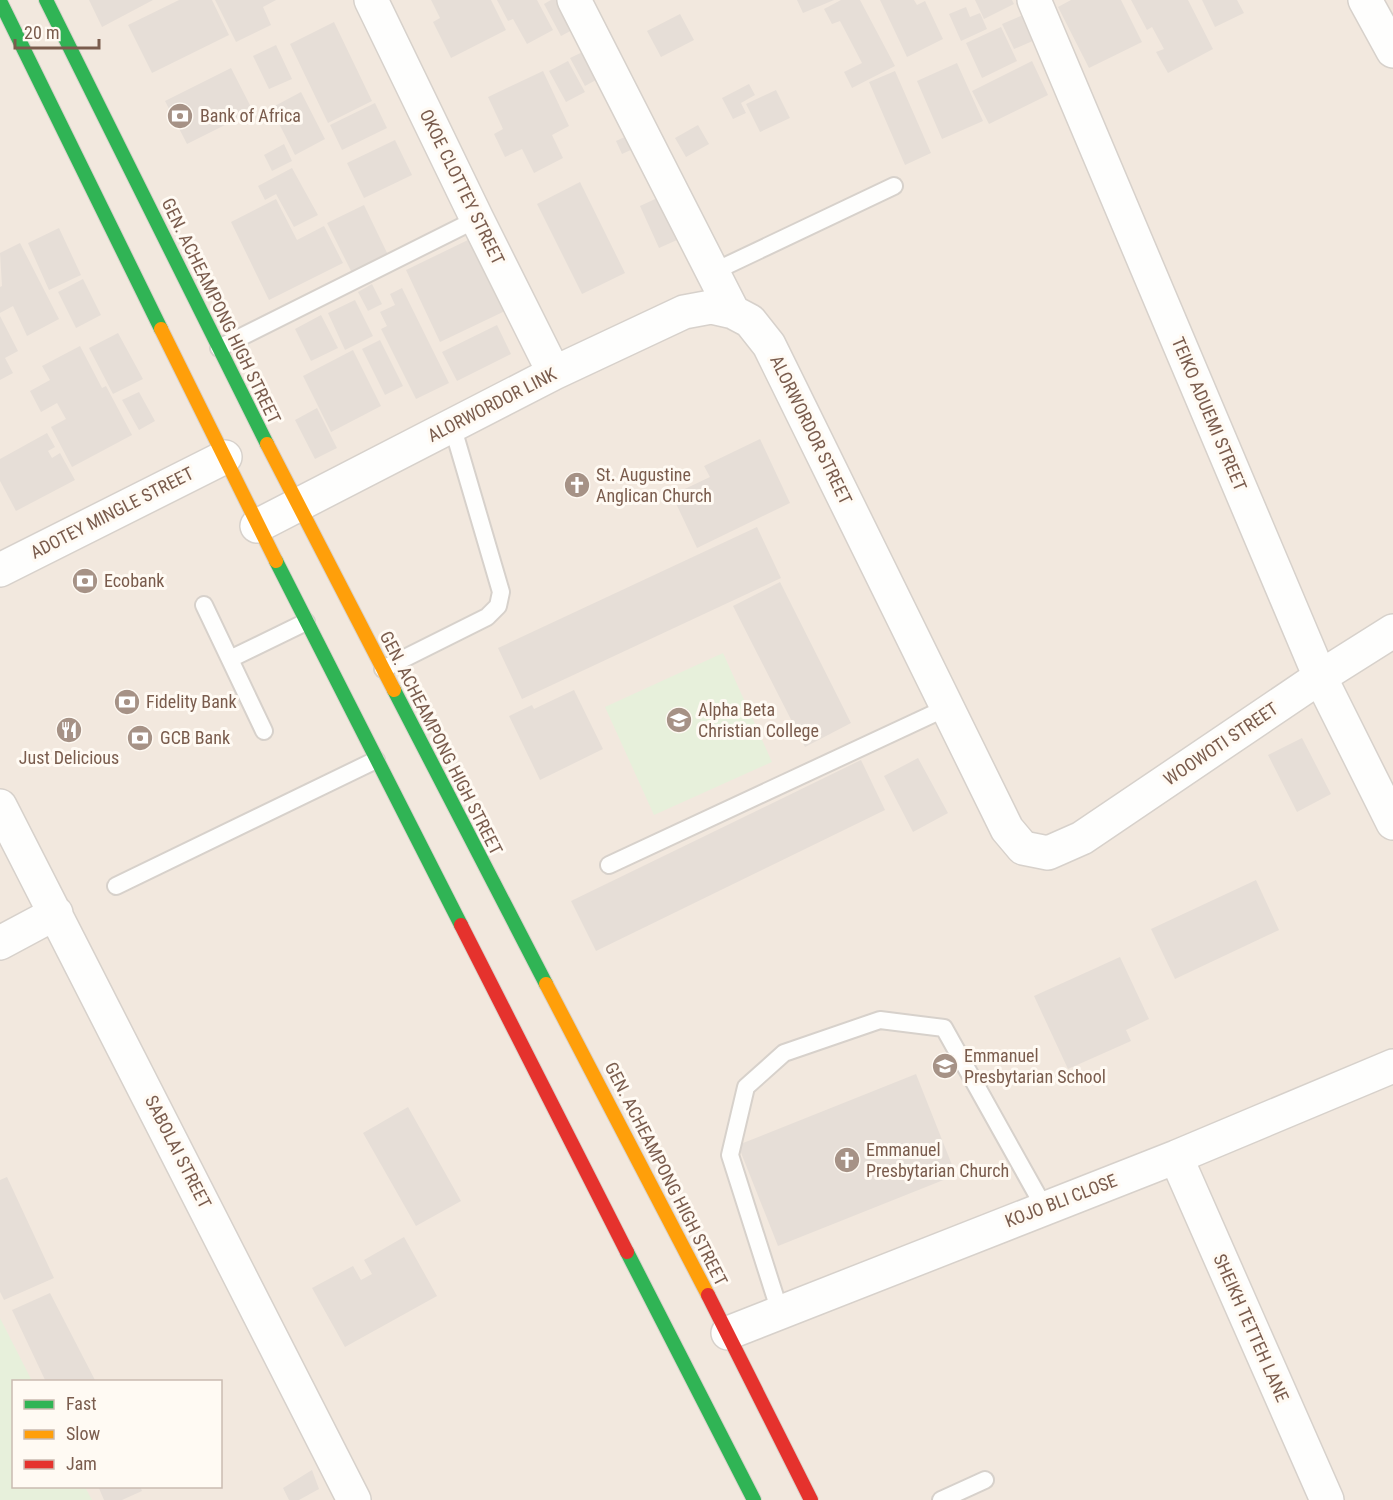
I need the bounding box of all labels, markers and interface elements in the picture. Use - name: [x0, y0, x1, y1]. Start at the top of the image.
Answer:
- scale bar: [15, 12, 99, 50]
- text: 20 m: [24, 22, 59, 43]
- bank icon: Bank of Africa: [165, 101, 195, 131]
- place label: Bank of Africa: [200, 105, 301, 126]
- street label: OKOE CLOTTEY STREET: [416, 106, 509, 268]
- street label: GEN. ACHEAMPONG HIGH STREET: [158, 195, 285, 427]
- street label: TEIKO ADUEMI STREET: [1168, 334, 1251, 494]
- street label: ALORWORDOR STREET: [766, 352, 857, 508]
- street label: ALORWORDOR LINK: [424, 363, 560, 446]
- street label: ADOTEY MINGLE STREET: [27, 462, 197, 563]
- place label: St. Augustine Anglican Church: [596, 464, 712, 506]
- church icon: St. Augustine Anglican Church: [562, 470, 592, 500]
- bank icon: Ecobank: [70, 566, 100, 596]
- place label: Ecobank: [104, 570, 164, 591]
- street label: GEN. ACHEAMPONG HIGH STREET: [376, 627, 507, 858]
- bank icon: Fidelity Bank: [112, 687, 142, 717]
- place label: Fidelity Bank: [146, 691, 237, 712]
- street label: WOOWOTI STREET: [1160, 698, 1282, 790]
- place label: Alpha Beta Christian College: [698, 699, 819, 741]
- school or university icon: Alpha Beta Christian College: [664, 705, 694, 735]
- restaurant icon: Just Delicious: [54, 715, 84, 745]
- bank icon: GCB Bank: [125, 723, 155, 753]
- place label: GCB Bank: [160, 727, 230, 748]
- place label: Just Delicious: [19, 747, 119, 768]
- place label: Emmanuel Presbytarian School: [964, 1045, 1106, 1087]
- school or university icon: Emmanuel Presbytarian School: [930, 1051, 960, 1081]
- street label: GEN. ACHEAMPONG HIGH STREET: [601, 1058, 732, 1289]
- street label: SABOLAI STREET: [141, 1092, 216, 1212]
- place label: Emmanuel Presbytarian Church: [866, 1139, 1009, 1181]
- church icon: Emmanuel Presbytarian Church: [832, 1145, 862, 1175]
- street label: KOJO BLI CLOSE: [1002, 1170, 1120, 1232]
- street label: SHEIKH TETTEH LANE: [1209, 1251, 1294, 1405]
- legend: [12, 1380, 222, 1488]
- text: Fast: [66, 1393, 97, 1414]
- text: Slow: [66, 1423, 101, 1444]
- text: Jam: [66, 1453, 97, 1474]

